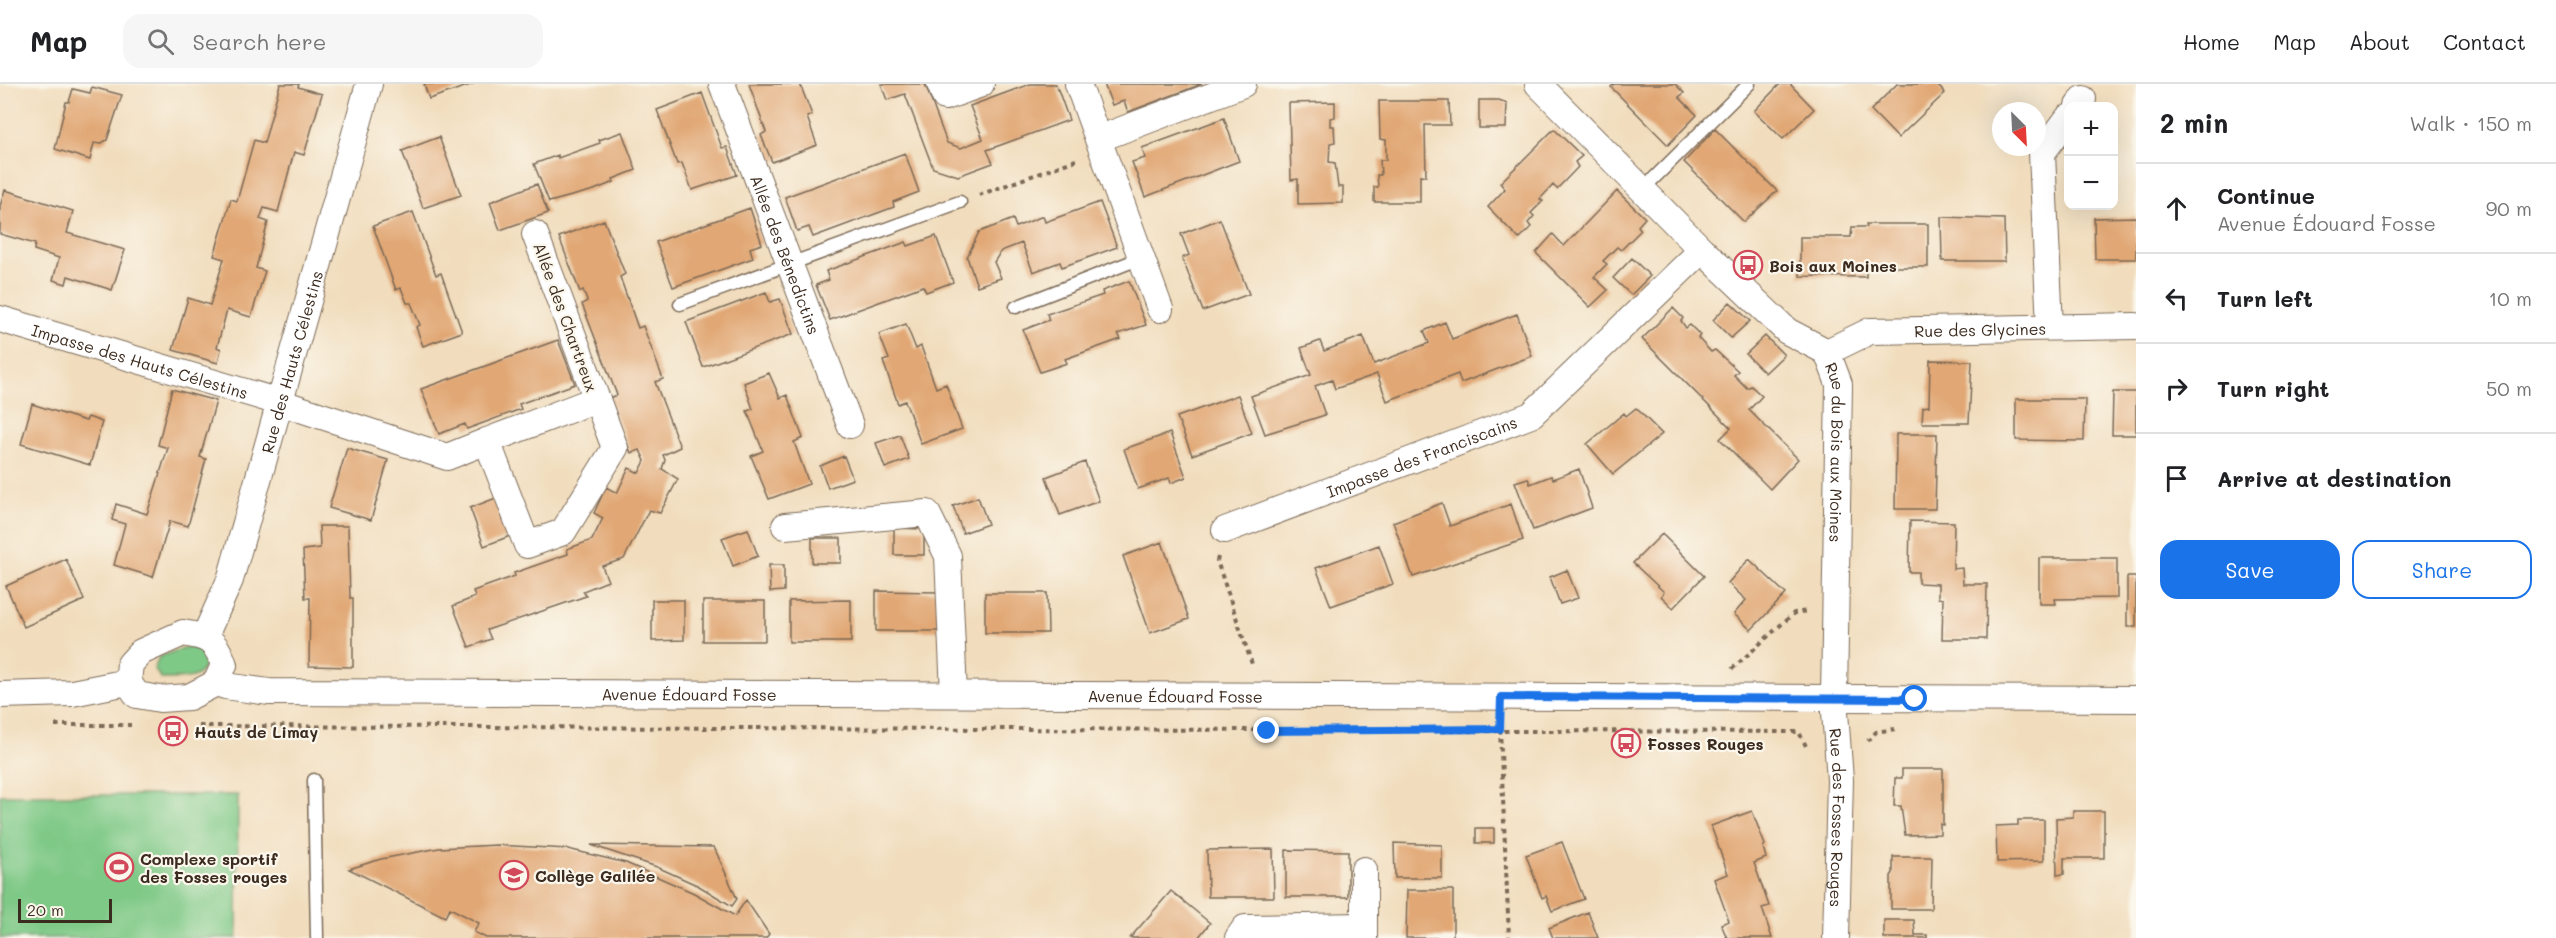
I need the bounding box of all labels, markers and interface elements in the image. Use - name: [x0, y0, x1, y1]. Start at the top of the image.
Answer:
- search box: [123, 14, 543, 68]
- text: Map: [30, 23, 87, 59]
- icon: search: [144, 25, 177, 58]
- text: Search here: [192, 27, 326, 56]
- text: Home: [2183, 28, 2240, 55]
- text: Map: [2273, 28, 2316, 55]
- text: About: [2349, 28, 2410, 55]
- text: Contact: [2443, 28, 2526, 55]
- north arrow: [1992, 102, 2046, 156]
- map controls: [2064, 102, 2118, 210]
- button: +: [2064, 102, 2118, 156]
- text: 2 min: [2160, 106, 2228, 140]
- text: Walk · 150 m: [2410, 110, 2532, 136]
- button: −: [2064, 156, 2118, 210]
- street label: Allée des Bénedictins: [746, 172, 825, 337]
- text: Continue: [2217, 181, 2315, 210]
- icon: ahead: [2160, 192, 2193, 225]
- text: 90 m: [2486, 195, 2532, 221]
- text: Avenue Édouard Fosse: [2217, 210, 2436, 236]
- street label: Allée des Chartreux: [529, 240, 603, 394]
- bus stop icon: Bois aux Moines: [1732, 249, 1764, 281]
- place label: Bois aux Moines: [1769, 255, 1897, 276]
- street label: Rue des Hauts Célestins: [256, 268, 327, 455]
- icon: left: [2160, 282, 2193, 315]
- text: Turn left: [2217, 284, 2313, 313]
- text: 10 m: [2488, 285, 2532, 311]
- street label: Rue des Glycines: [1914, 317, 2046, 341]
- street label: Impasse des Hauts Célestins: [29, 318, 251, 403]
- street label: Rue du Bois aux Moines: [1821, 359, 1850, 543]
- icon: right: [2160, 372, 2193, 405]
- text: Turn right: [2217, 374, 2329, 403]
- text: 50 m: [2486, 375, 2532, 401]
- street label: Impasse des Franciscains: [1323, 411, 1520, 501]
- icon: arrive: [2160, 462, 2193, 495]
- text: Arrive at destination: [2217, 464, 2452, 493]
- button: Save: [2160, 540, 2340, 599]
- button: Share: [2352, 540, 2532, 599]
- street label: Avenue Édouard Fosse: [601, 683, 777, 704]
- street label: Avenue Édouard Fosse: [1087, 685, 1263, 706]
- route start: [1901, 685, 1927, 711]
- bus stop icon: Hauts de Limay: [157, 715, 189, 747]
- route end: [1253, 717, 1279, 743]
- place label: Hauts de Limay: [194, 721, 318, 742]
- bus stop icon: Fosses Rouges: [1610, 727, 1642, 759]
- street label: Rue des Fosses Rouges: [1826, 727, 1851, 908]
- place label: Fosses Rouges: [1647, 733, 1764, 754]
- place label: Complexe sportif des Fosses rouges: [140, 848, 287, 887]
- sports icon: Complexe sportif des Fosses rouges: [103, 851, 135, 883]
- school or university icon: Collège Galilée: [498, 859, 530, 891]
- place label: Collège Galilée: [535, 865, 655, 886]
- scale bar: [18, 896, 112, 924]
- text: 20 m: [27, 899, 64, 920]

